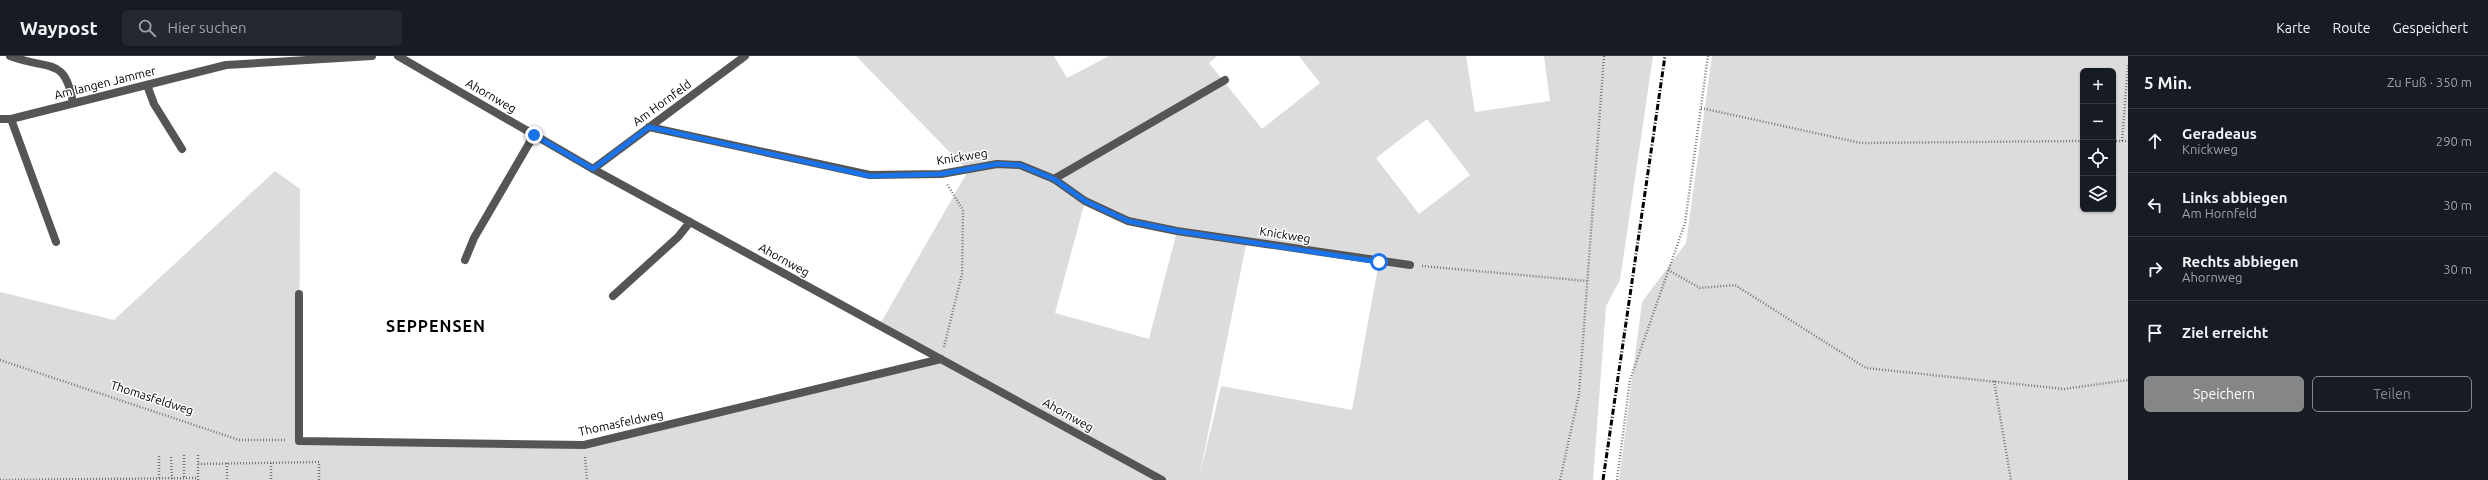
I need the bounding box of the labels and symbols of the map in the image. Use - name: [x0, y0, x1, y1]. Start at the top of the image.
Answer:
- street label: Am langen Jammer: [53, 63, 157, 101]
- street label: Ahornweg: [464, 76, 519, 115]
- street label: Am Hornfeld: [630, 77, 693, 128]
- route end: [525, 126, 543, 144]
- street label: Knickweg: [935, 146, 988, 167]
- street label: Knickweg: [1259, 224, 1312, 245]
- street label: Ahornweg: [757, 240, 812, 279]
- route start: [1370, 253, 1388, 271]
- district label: SEPPENSEN: [386, 317, 486, 335]
- street label: Thomasfeldweg: [109, 378, 195, 417]
- street label: Ahornweg: [1041, 395, 1096, 434]
- street label: Thomasfeldweg: [577, 407, 665, 438]

